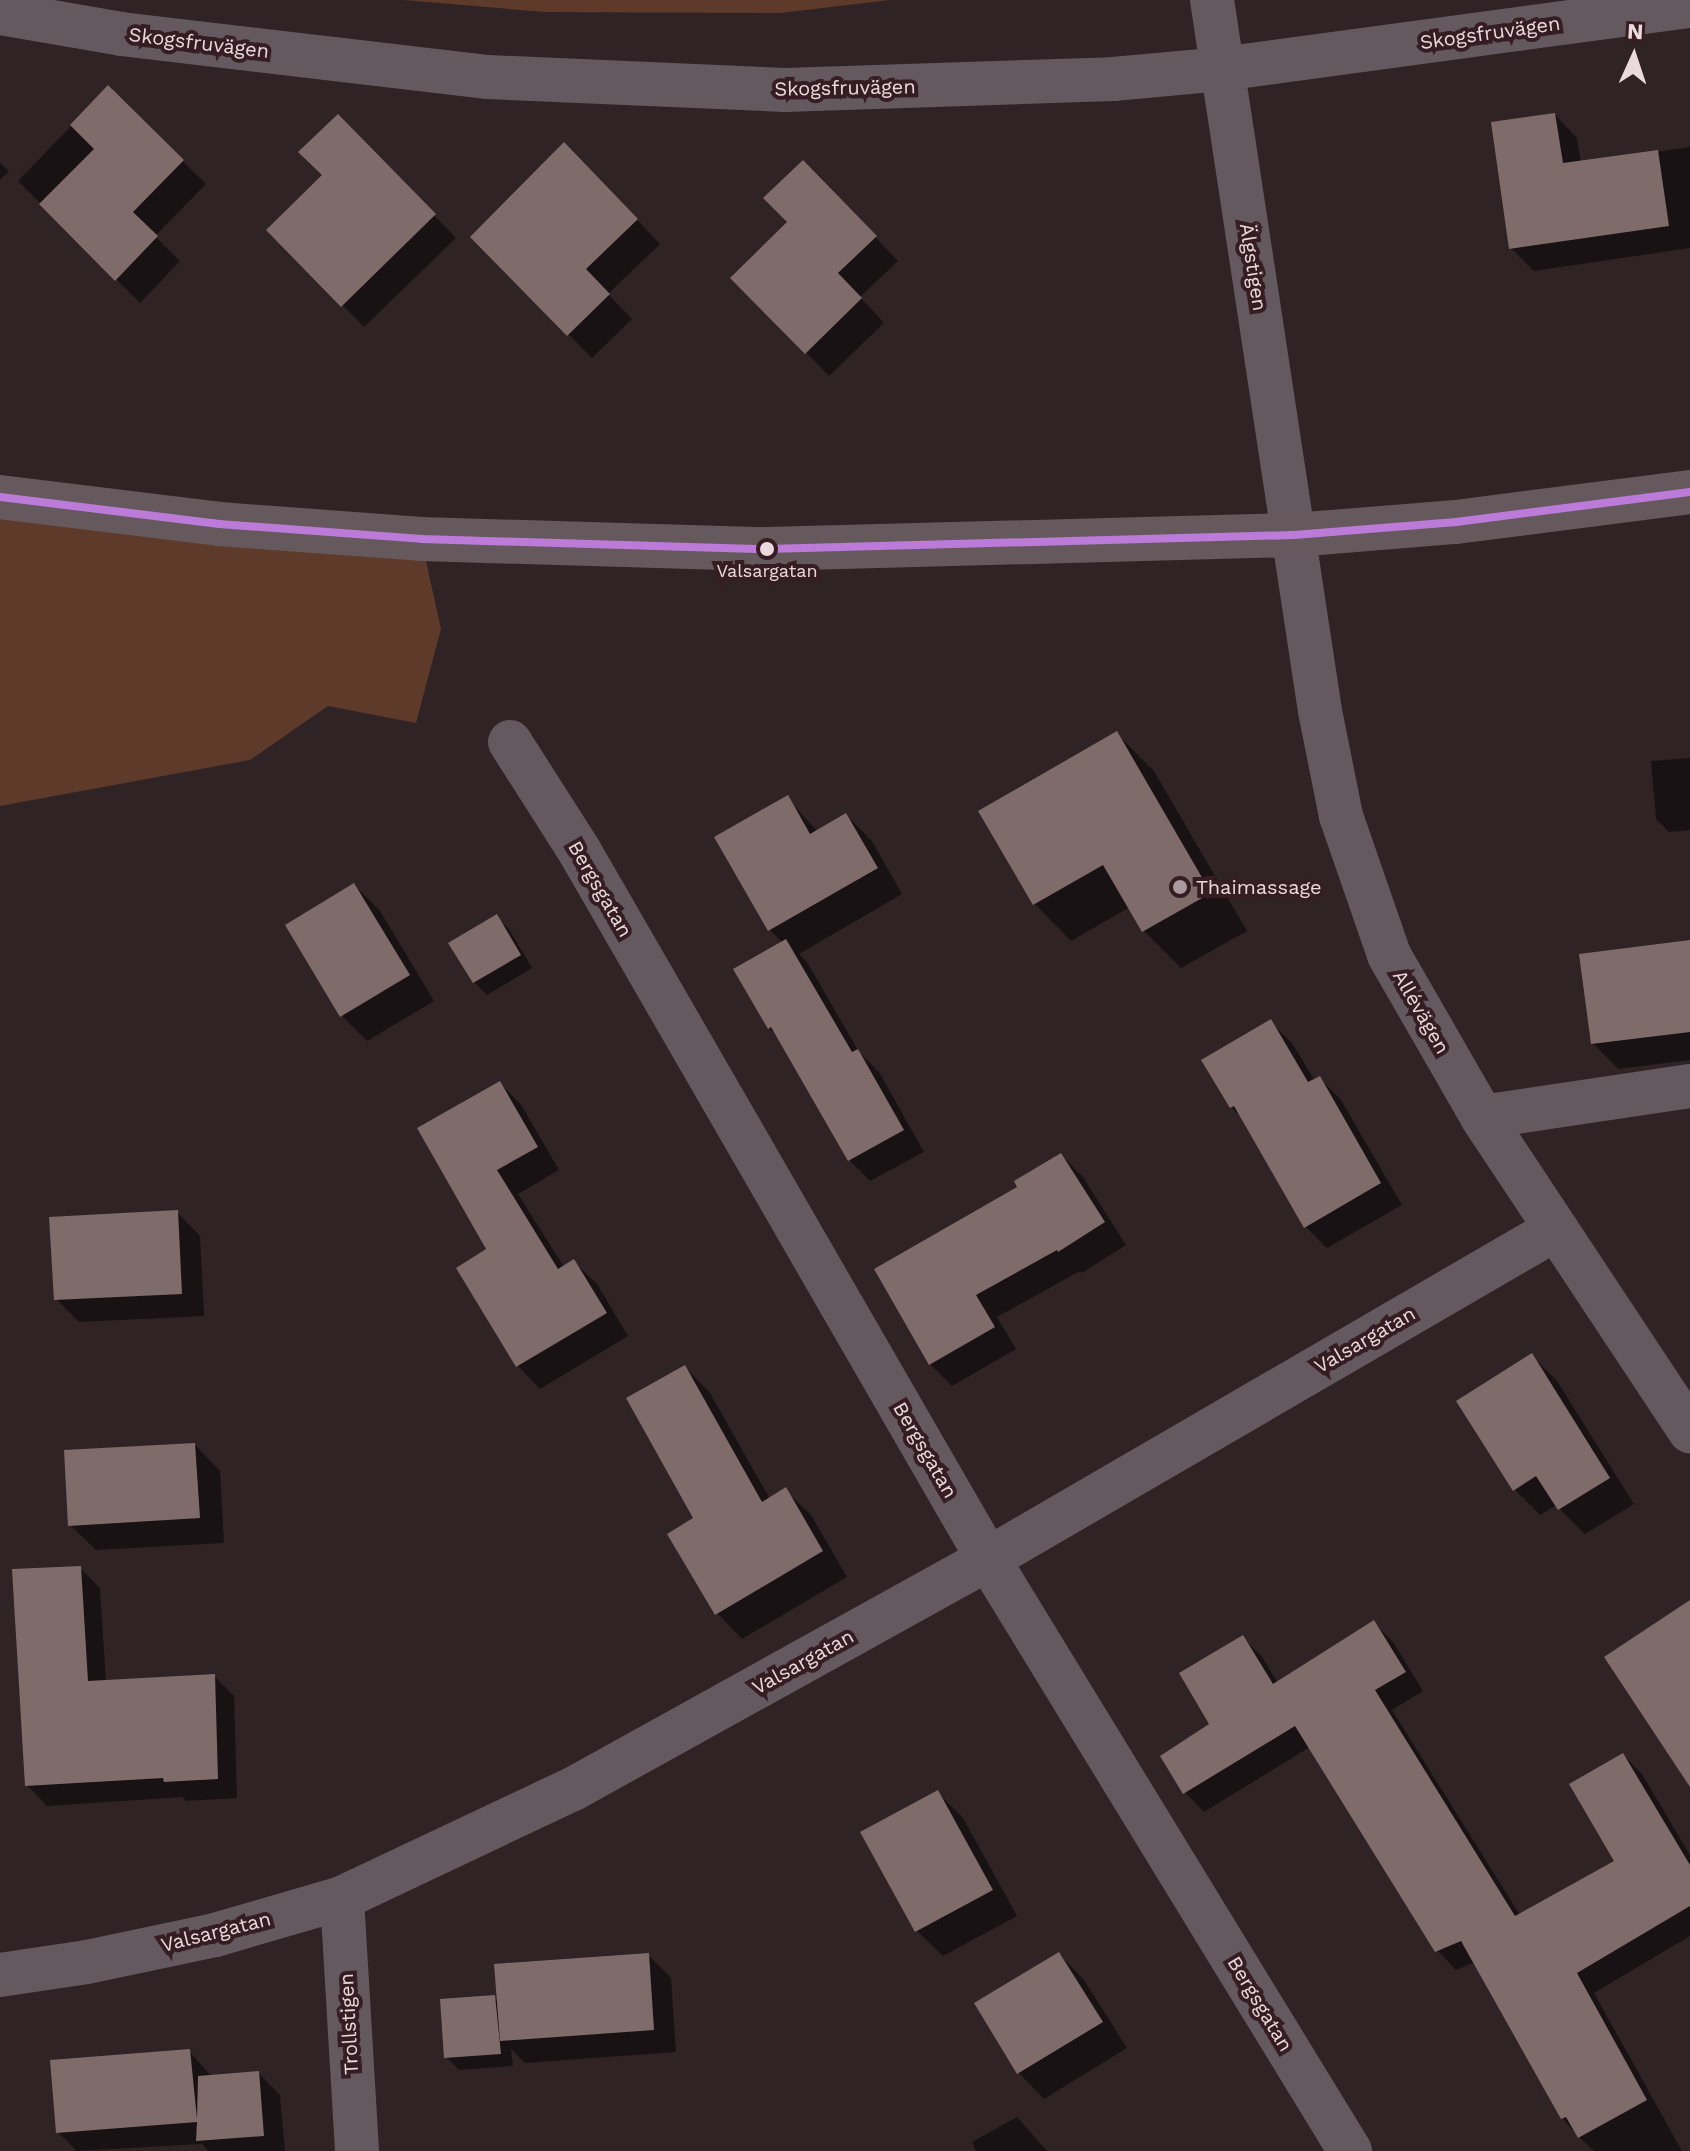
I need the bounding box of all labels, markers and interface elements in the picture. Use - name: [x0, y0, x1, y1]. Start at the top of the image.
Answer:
- street label: Skogsfruvägen: [1418, 11, 1562, 55]
- north arrow: [1594, 16, 1674, 96]
- text: N: [1626, 19, 1644, 44]
- street label: Skogsfruvägen: [127, 22, 271, 64]
- street label: Skogsfruvägen: [774, 75, 916, 101]
- street label: Älgstigen: [1234, 221, 1272, 313]
- marker: Valsargatan: [759, 541, 775, 557]
- place label: Valsargatan: [716, 560, 818, 582]
- street label: Bergsgatan: [563, 837, 637, 941]
- place label: Thaimassage: [1196, 875, 1322, 899]
- marker: Thaimassage: [1171, 878, 1189, 896]
- street label: Allévägen: [1387, 966, 1455, 1058]
- street label: Valsargatan: [1310, 1302, 1420, 1378]
- street label: Bergsgatan: [888, 1398, 962, 1502]
- street label: Valsargatan: [748, 1624, 858, 1700]
- street label: Valsargatan: [159, 1907, 273, 1957]
- street label: Bergsgatan: [1222, 1952, 1298, 2056]
- street label: Trollstigen: [334, 1973, 364, 2075]

